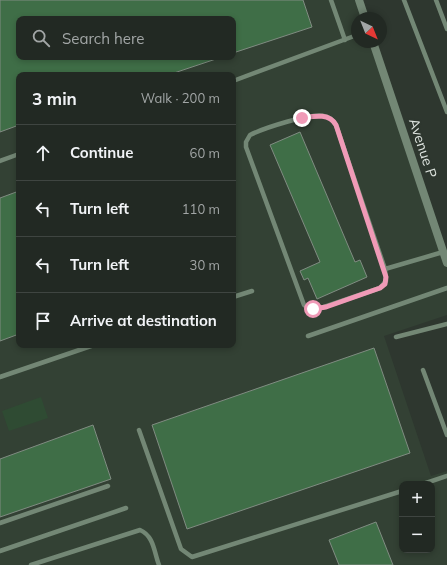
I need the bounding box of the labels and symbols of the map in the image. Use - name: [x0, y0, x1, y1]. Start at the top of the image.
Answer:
- north arrow: [351, 12, 387, 48]
- route end: [293, 109, 311, 127]
- street label: Avenue P: [405, 116, 441, 180]
- route start: [304, 300, 322, 318]

